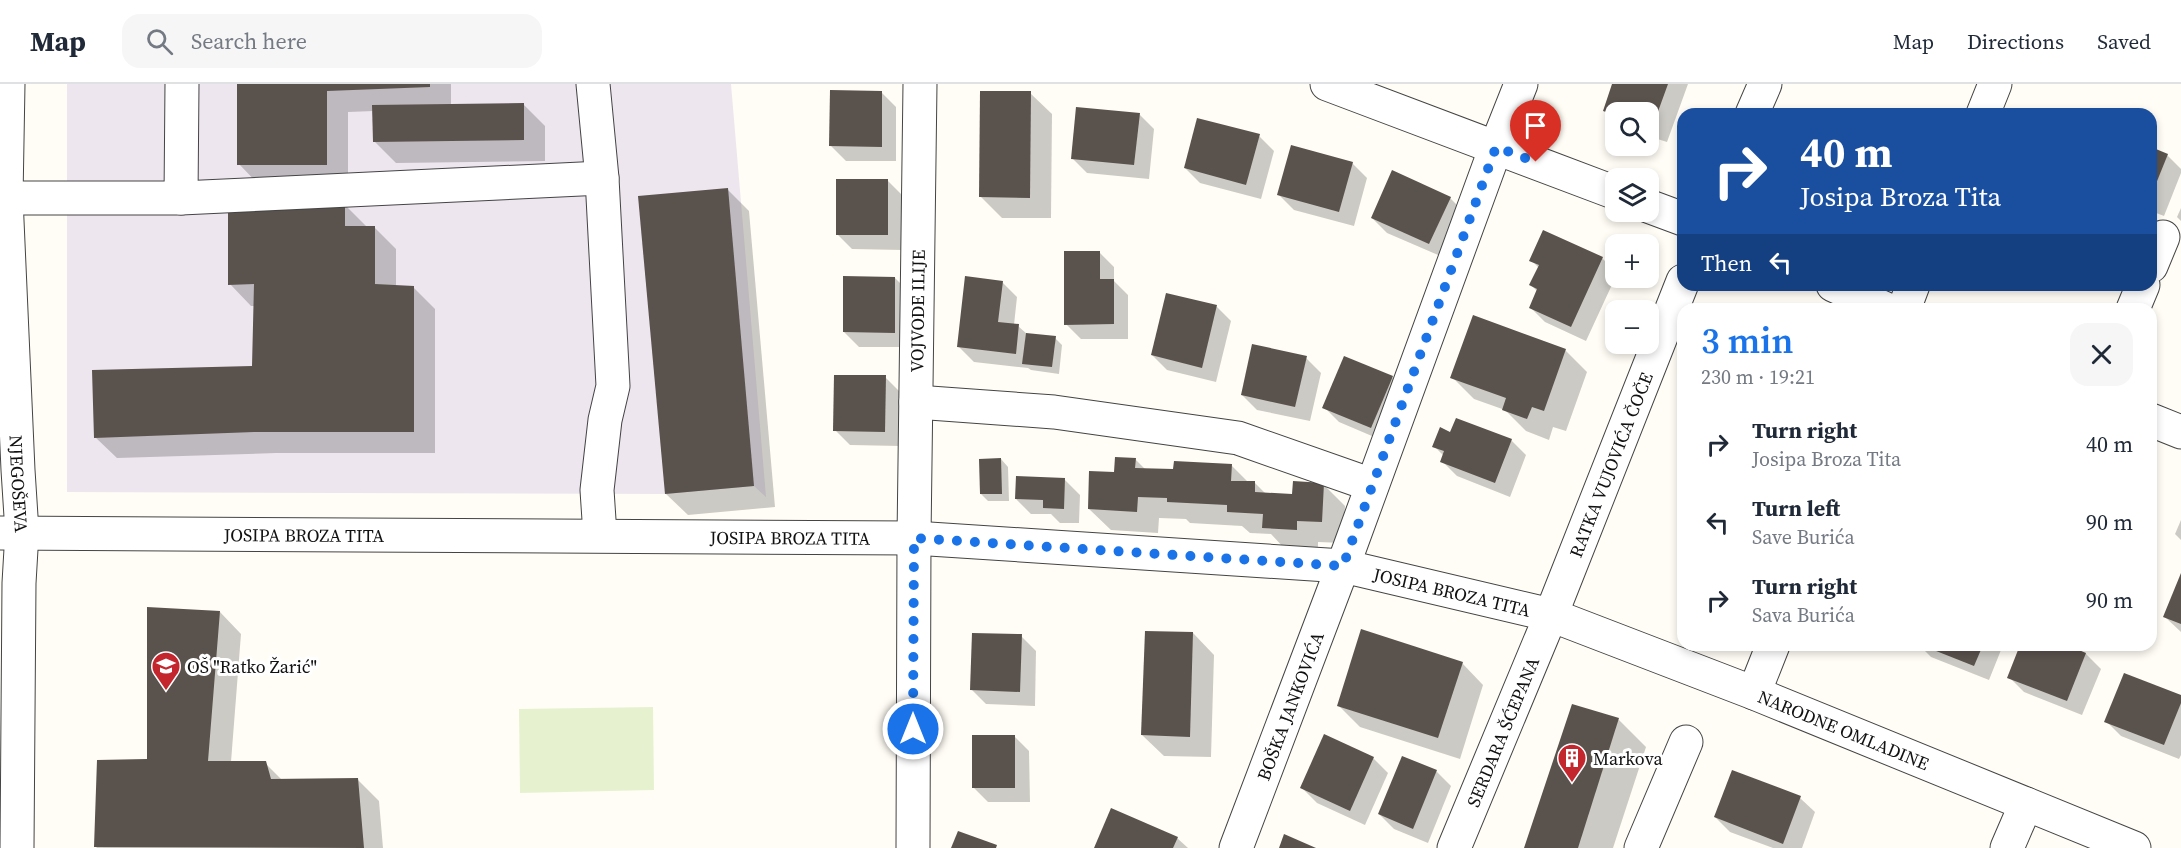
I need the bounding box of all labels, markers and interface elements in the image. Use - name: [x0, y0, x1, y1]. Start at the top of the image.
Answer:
- search box: [122, 14, 542, 68]
- text: Map: [30, 22, 86, 60]
- icon: search: [143, 25, 176, 58]
- text: Search here: [191, 26, 307, 56]
- text: Map: [1893, 27, 1934, 56]
- text: Directions: [1967, 27, 2064, 56]
- text: Saved: [2097, 27, 2151, 56]
- pin: [1510, 100, 1561, 162]
- map controls: [1605, 102, 1659, 354]
- button: search: [1605, 102, 1659, 156]
- icon: arrive: [1519, 109, 1552, 142]
- text: 40 m: [1800, 123, 1893, 181]
- icon: right: [1701, 132, 1779, 210]
- button: layers: [1605, 168, 1659, 222]
- text: Josipa Broza Tita: [1800, 178, 2001, 215]
- button: +: [1605, 234, 1659, 288]
- icon: left: [1764, 246, 1797, 279]
- text: Then: [1701, 248, 1752, 278]
- street label: VOJVODE ILIJE: [904, 249, 930, 373]
- button: −: [1605, 300, 1659, 354]
- text: 3 min: [1701, 316, 1793, 365]
- button: close: [2070, 323, 2133, 386]
- text: 230 m · 19:21: [1701, 363, 1815, 391]
- street label: RATKA VUJOVIĆA ČOČE: [1563, 368, 1658, 561]
- text: Turn right: [1752, 415, 1857, 445]
- icon: right: [1701, 428, 1734, 461]
- text: 40 m: [2086, 429, 2133, 459]
- street label: NJEGOŠEVA: [4, 434, 35, 533]
- text: Josipa Broza Tita: [1752, 445, 1901, 473]
- text: Turn left: [1752, 493, 1840, 523]
- icon: left: [1701, 506, 1734, 539]
- text: 90 m: [2086, 507, 2133, 537]
- street label: JOSIPA BROZA TITA: [223, 522, 384, 548]
- text: Save Burića: [1752, 523, 1855, 551]
- street label: JOSIPA BROZA TITA: [709, 524, 870, 550]
- street label: JOSIPA BROZA TITA: [1370, 561, 1533, 622]
- text: Turn right: [1752, 571, 1857, 601]
- icon: right: [1701, 584, 1734, 617]
- text: 90 m: [2086, 585, 2133, 615]
- text: Sava Burića: [1752, 601, 1855, 629]
- street label: BOŠKA JANKOVIĆA: [1250, 628, 1330, 784]
- school or university icon: OŠ "Ratko Žarić": [150, 650, 182, 692]
- street label: SERDARA ŠĆEPANA: [1460, 653, 1545, 810]
- place label: OŠ "Ratko Žarić": [187, 654, 317, 679]
- street label: NARODNE OMLADINE: [1755, 684, 1933, 776]
- position arrow: [881, 697, 945, 761]
- building icon: Markova: [1556, 742, 1588, 784]
- place label: Markova: [1593, 746, 1664, 771]

